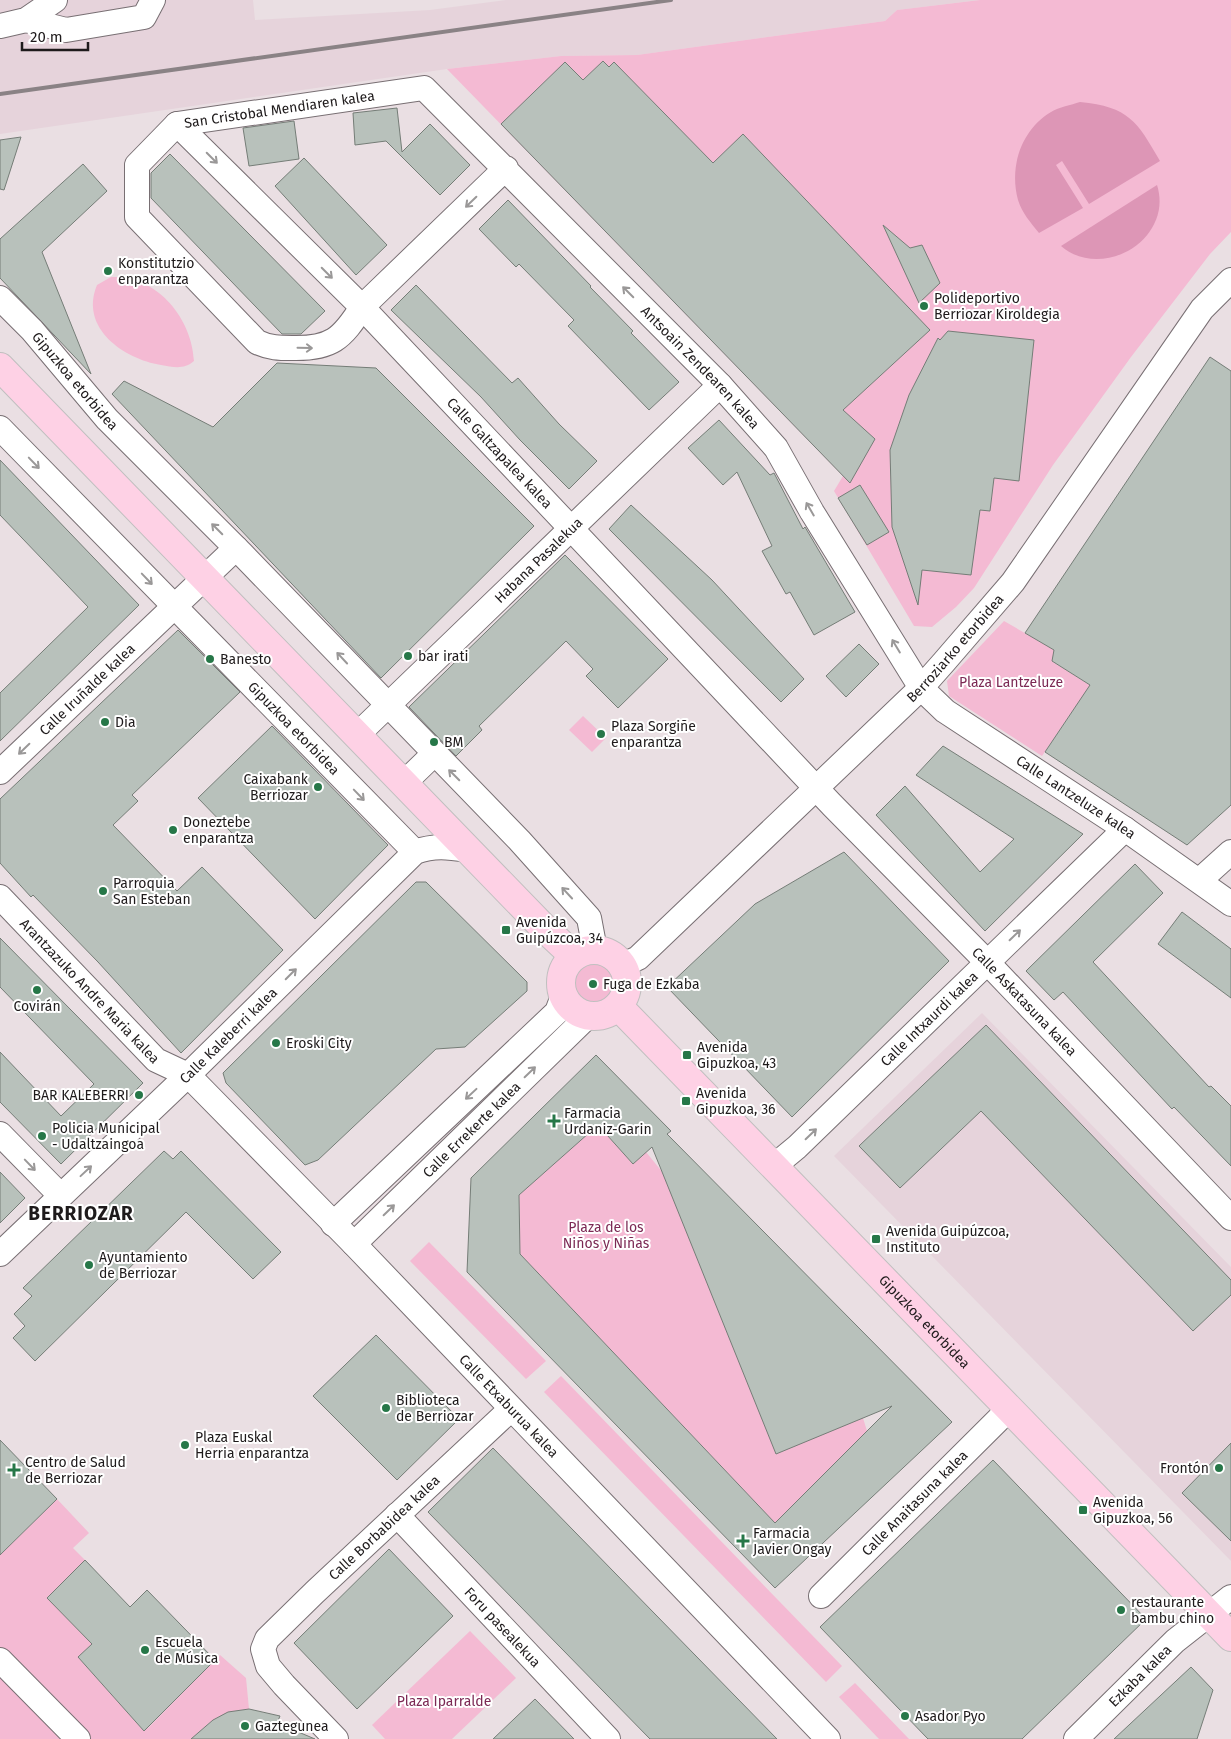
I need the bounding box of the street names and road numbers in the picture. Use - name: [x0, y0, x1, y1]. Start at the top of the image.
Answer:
- street label: San Cristobal Mendiaren kalea: [183, 87, 376, 131]
- street label: Antsoain Zendearen kalea: [637, 302, 763, 432]
- street label: Gipuzkoa etorbidea: [29, 328, 122, 434]
- street label: Calle Galtzapalea kalea: [444, 394, 556, 512]
- street label: Habana Pasalekua: [491, 514, 586, 606]
- street label: Berroziarko etorbidea: [903, 591, 1007, 706]
- street label: Calle Iruñalde kalea: [36, 640, 138, 739]
- street label: Gipuzkoa etorbidea: [244, 678, 343, 778]
- street label: Calle Lantzeluze kalea: [1013, 752, 1139, 842]
- street label: Arantzazuko Andre Maria kalea: [17, 915, 163, 1067]
- street label: Calle Askatasuna kalea: [969, 943, 1080, 1059]
- street label: Calle Intxaurdi kalea: [877, 968, 982, 1070]
- street label: Calle Kaleberri kalea: [176, 984, 281, 1087]
- street label: Calle Errekerte kalea: [419, 1078, 524, 1181]
- street label: Gipuzkoa etorbidea: [875, 1271, 974, 1372]
- street label: Calle Etxaburua kalea: [456, 1351, 562, 1461]
- street label: Calle Anaitasuna kalea: [858, 1447, 971, 1559]
- street label: Calle Borbabidea kalea: [325, 1472, 443, 1583]
- street label: Foru pasealekua: [461, 1584, 544, 1671]
- street label: Ezkaba kalea: [1105, 1641, 1175, 1710]

